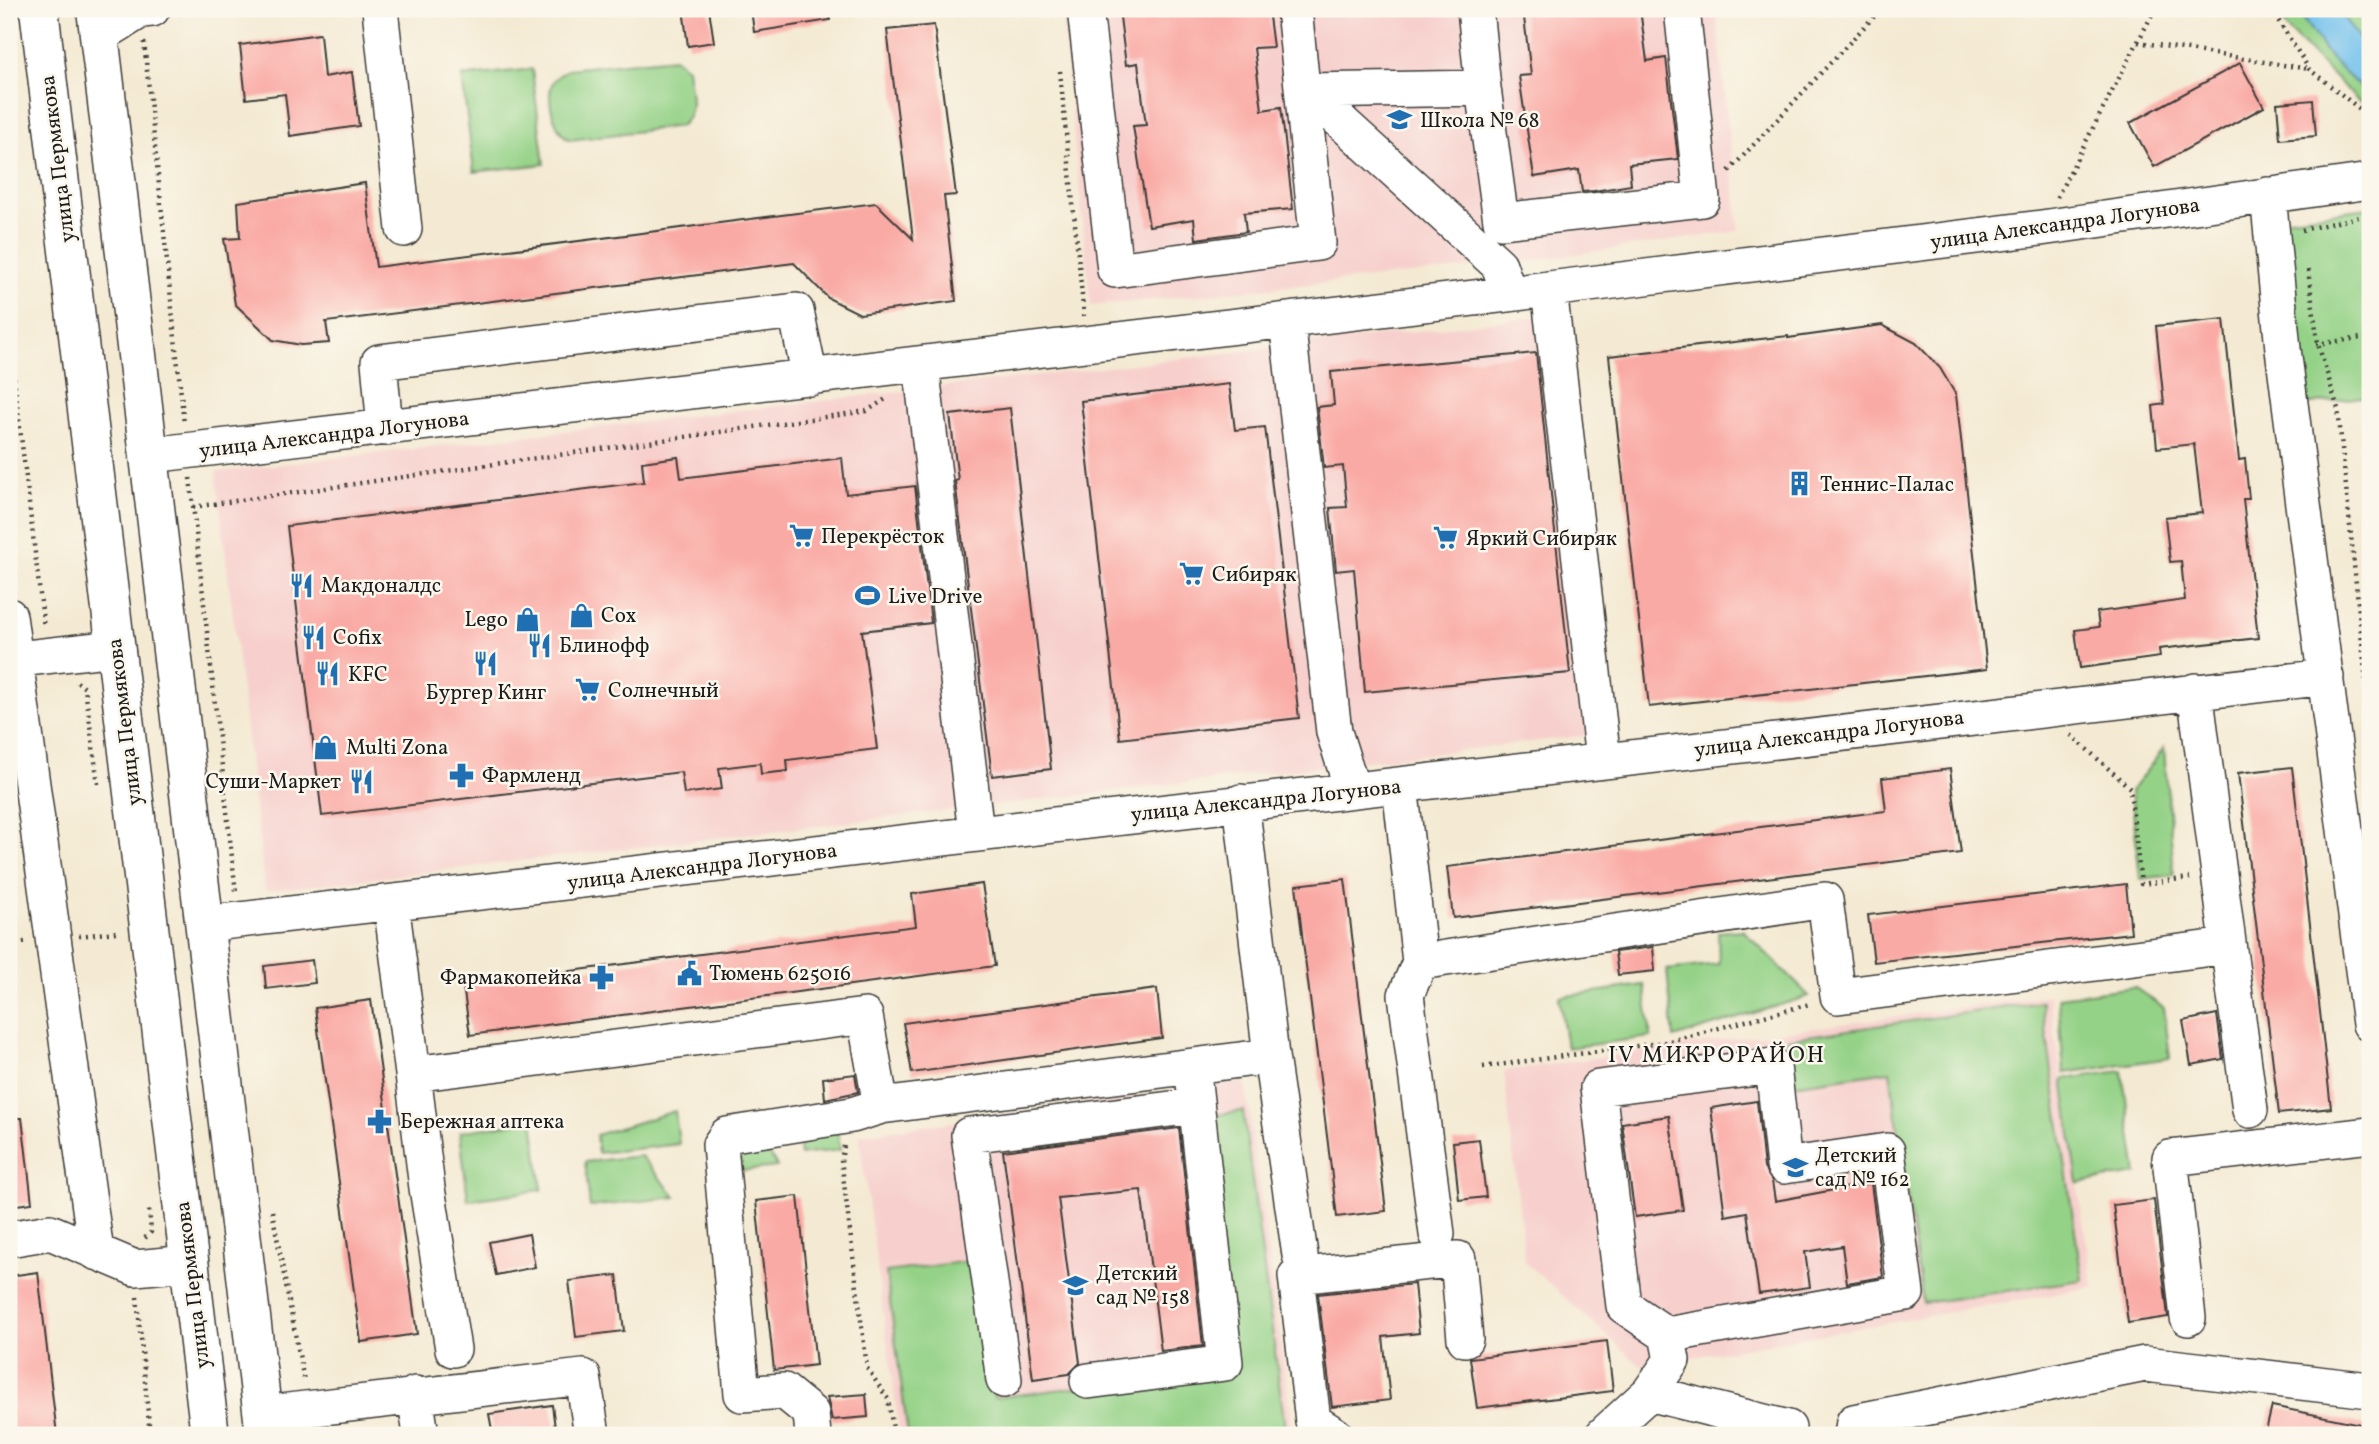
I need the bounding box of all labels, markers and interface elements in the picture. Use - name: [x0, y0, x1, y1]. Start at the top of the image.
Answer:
- street label: улица Пермякова: [34, 73, 83, 244]
- school or university icon: Школа № 68: [1386, 106, 1414, 134]
- place label: Школа № 68: [1420, 107, 1539, 136]
- street label: улица Александра Логунова: [1929, 191, 2202, 258]
- street label: улица Александра Логунова: [197, 405, 471, 466]
- building icon: Теннис-Палас: [1786, 470, 1814, 498]
- place label: Теннис-Палас: [1820, 471, 1954, 500]
- supermarket icon: Перекрёсток: [787, 522, 815, 550]
- place label: Перекрёсток: [821, 523, 944, 552]
- supermarket icon: Яркий Сибиряк: [1432, 524, 1460, 552]
- place label: Яркий Сибиряк: [1466, 525, 1617, 554]
- supermarket icon: Сибиряк: [1178, 560, 1206, 588]
- place label: Сибиряк: [1212, 561, 1296, 590]
- restaurant icon: Макдоналдс: [287, 571, 315, 599]
- place label: Макдоналдс: [321, 572, 441, 601]
- sports icon: Live Drive: [854, 582, 882, 610]
- place label: Live Drive: [888, 583, 982, 612]
- shop icon: Cox: [567, 601, 595, 629]
- place label: Cox: [601, 602, 636, 631]
- shop icon: Lego: [514, 605, 542, 633]
- place label: Lego: [464, 606, 508, 635]
- restaurant icon: Cofix: [299, 623, 327, 651]
- place label: Cofix: [333, 624, 382, 653]
- restaurant icon: Блинофф: [525, 631, 553, 659]
- place label: Блинофф: [559, 632, 650, 661]
- street label: улица Пермякова: [101, 636, 150, 807]
- restaurant icon: Бургер Кинг: [472, 649, 500, 677]
- restaurant icon: KFC: [314, 660, 342, 688]
- place label: KFC: [348, 661, 388, 690]
- supermarket icon: Солнечный: [574, 676, 602, 704]
- place label: Солнечный: [608, 677, 719, 706]
- place label: Бургер Кинг: [426, 679, 546, 708]
- street label: улица Александра Логунова: [1692, 704, 1966, 765]
- shop icon: Multi Zona: [312, 733, 340, 761]
- place label: Multi Zona: [346, 734, 449, 763]
- pharmacy icon: Фармленд: [448, 761, 476, 789]
- place label: Фармленд: [482, 762, 581, 791]
- restaurant icon: Суши-Маркет: [347, 767, 375, 795]
- place label: Суши-Маркет: [205, 768, 341, 797]
- street label: улица Александра Логунова: [1129, 773, 1403, 830]
- street label: улица Александра Логунова: [565, 837, 839, 898]
- public building icon: Тюмень 625016: [675, 959, 703, 987]
- place label: Тюмень 625016: [709, 960, 851, 989]
- pharmacy icon: Фармакопейка: [588, 963, 616, 991]
- place label: Фармакопейка: [440, 964, 582, 993]
- district label: IV МИКРОРАЙОН: [1608, 1040, 1826, 1072]
- pharmacy icon: Бережная аптека: [366, 1107, 394, 1135]
- place label: Бережная аптека: [400, 1108, 565, 1137]
- place label: Детский сад № 162: [1815, 1142, 1910, 1195]
- school or university icon: Детский сад № 162: [1781, 1153, 1809, 1181]
- street label: улица Пермякова: [169, 1199, 218, 1370]
- place label: Детский сад № 158: [1096, 1260, 1190, 1313]
- school or university icon: Детский сад № 158: [1062, 1271, 1090, 1299]

